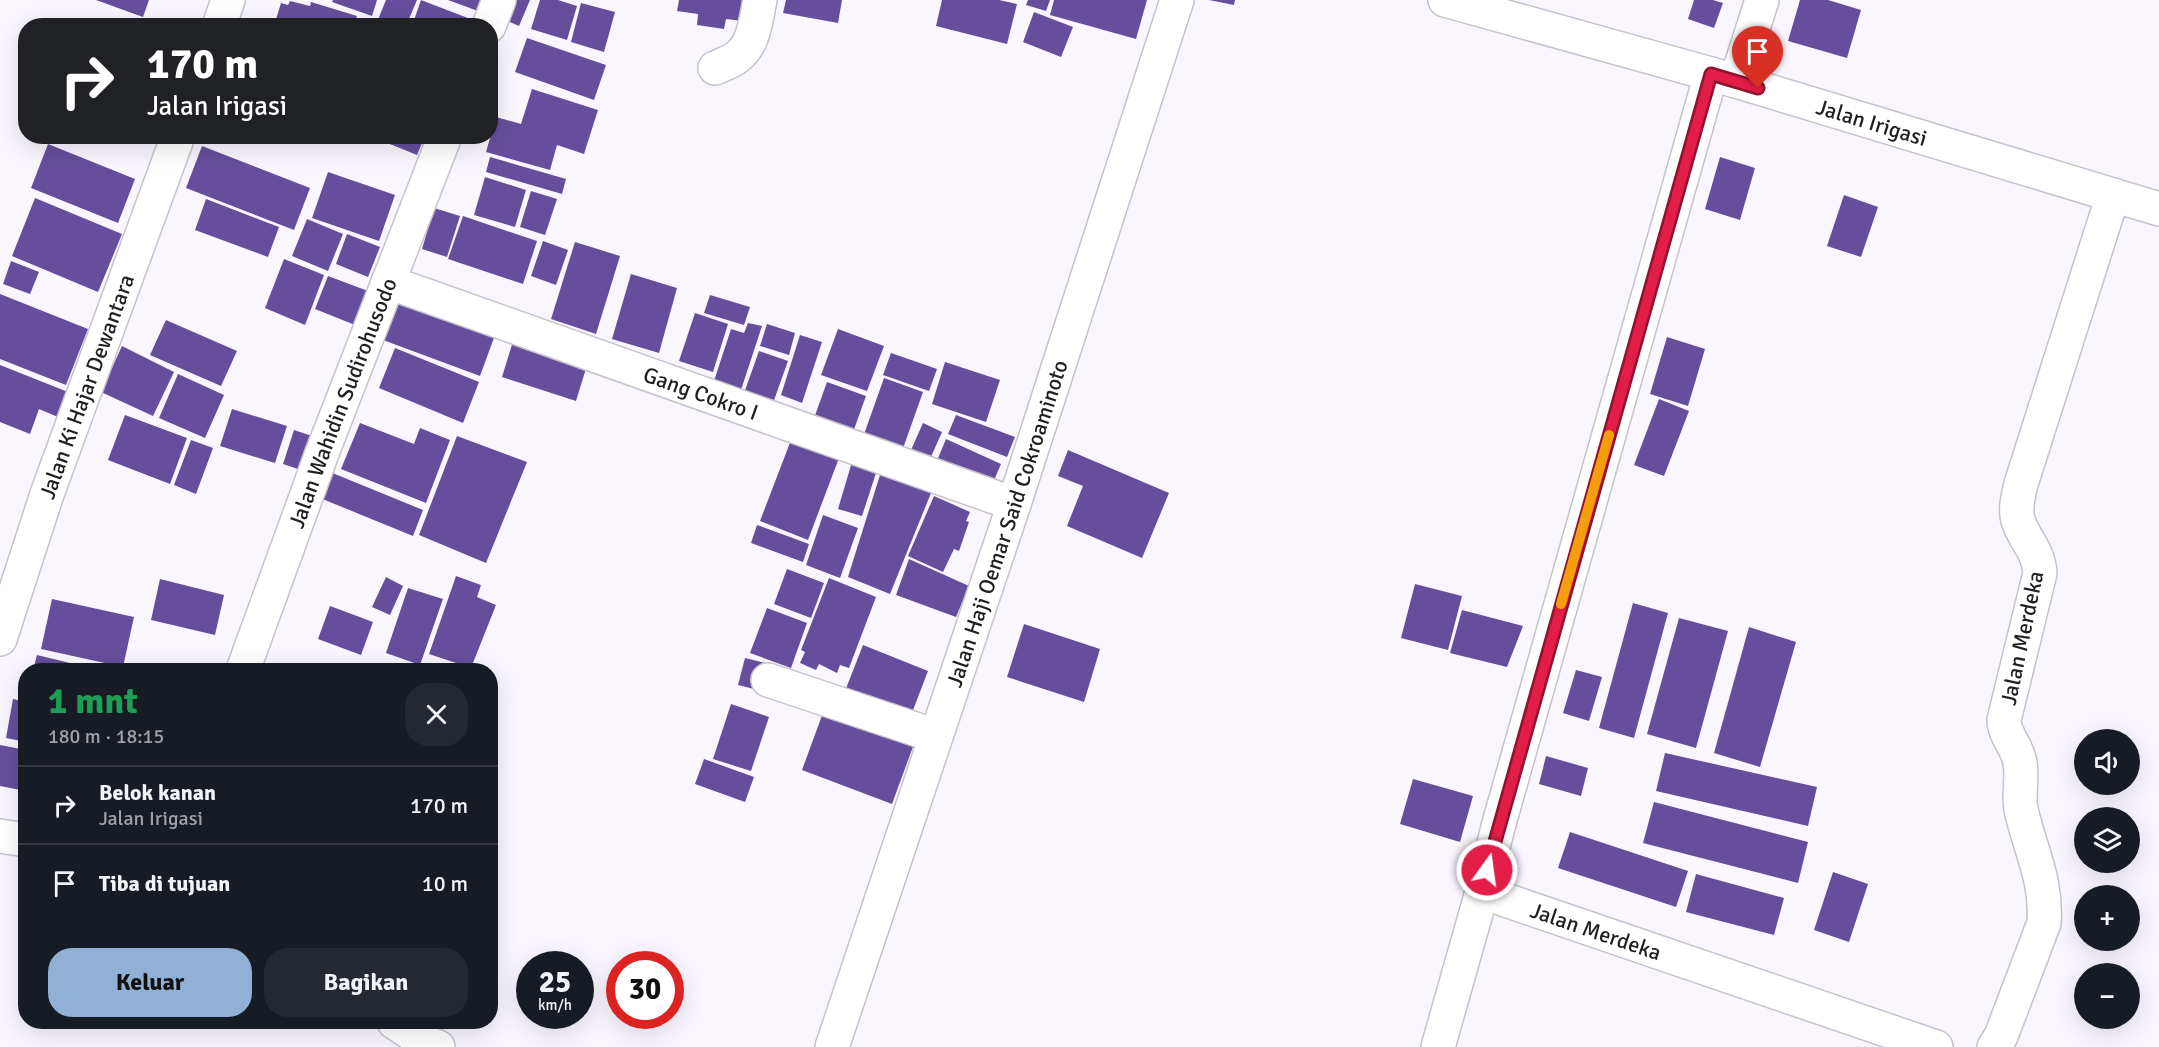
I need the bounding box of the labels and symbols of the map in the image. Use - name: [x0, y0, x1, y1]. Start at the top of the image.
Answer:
- pin: [1732, 26, 1783, 88]
- street label: Jalan Irigasi: [1813, 93, 1930, 152]
- street label: Jalan Ki Hajar Dewantara: [33, 270, 140, 502]
- street label: Jalan Wahidin Sudirohusodo: [282, 274, 402, 532]
- street label: Jalan Haji Oemar Said Cokroaminoto: [940, 357, 1073, 690]
- street label: Gang Cokro I: [640, 360, 762, 426]
- street label: Jalan Merdeka: [1995, 568, 2049, 708]
- position arrow: [1455, 838, 1519, 902]
- street label: Jalan Merdeka: [1527, 896, 1665, 966]
- speed limit sign: 30: [606, 951, 684, 1029]

